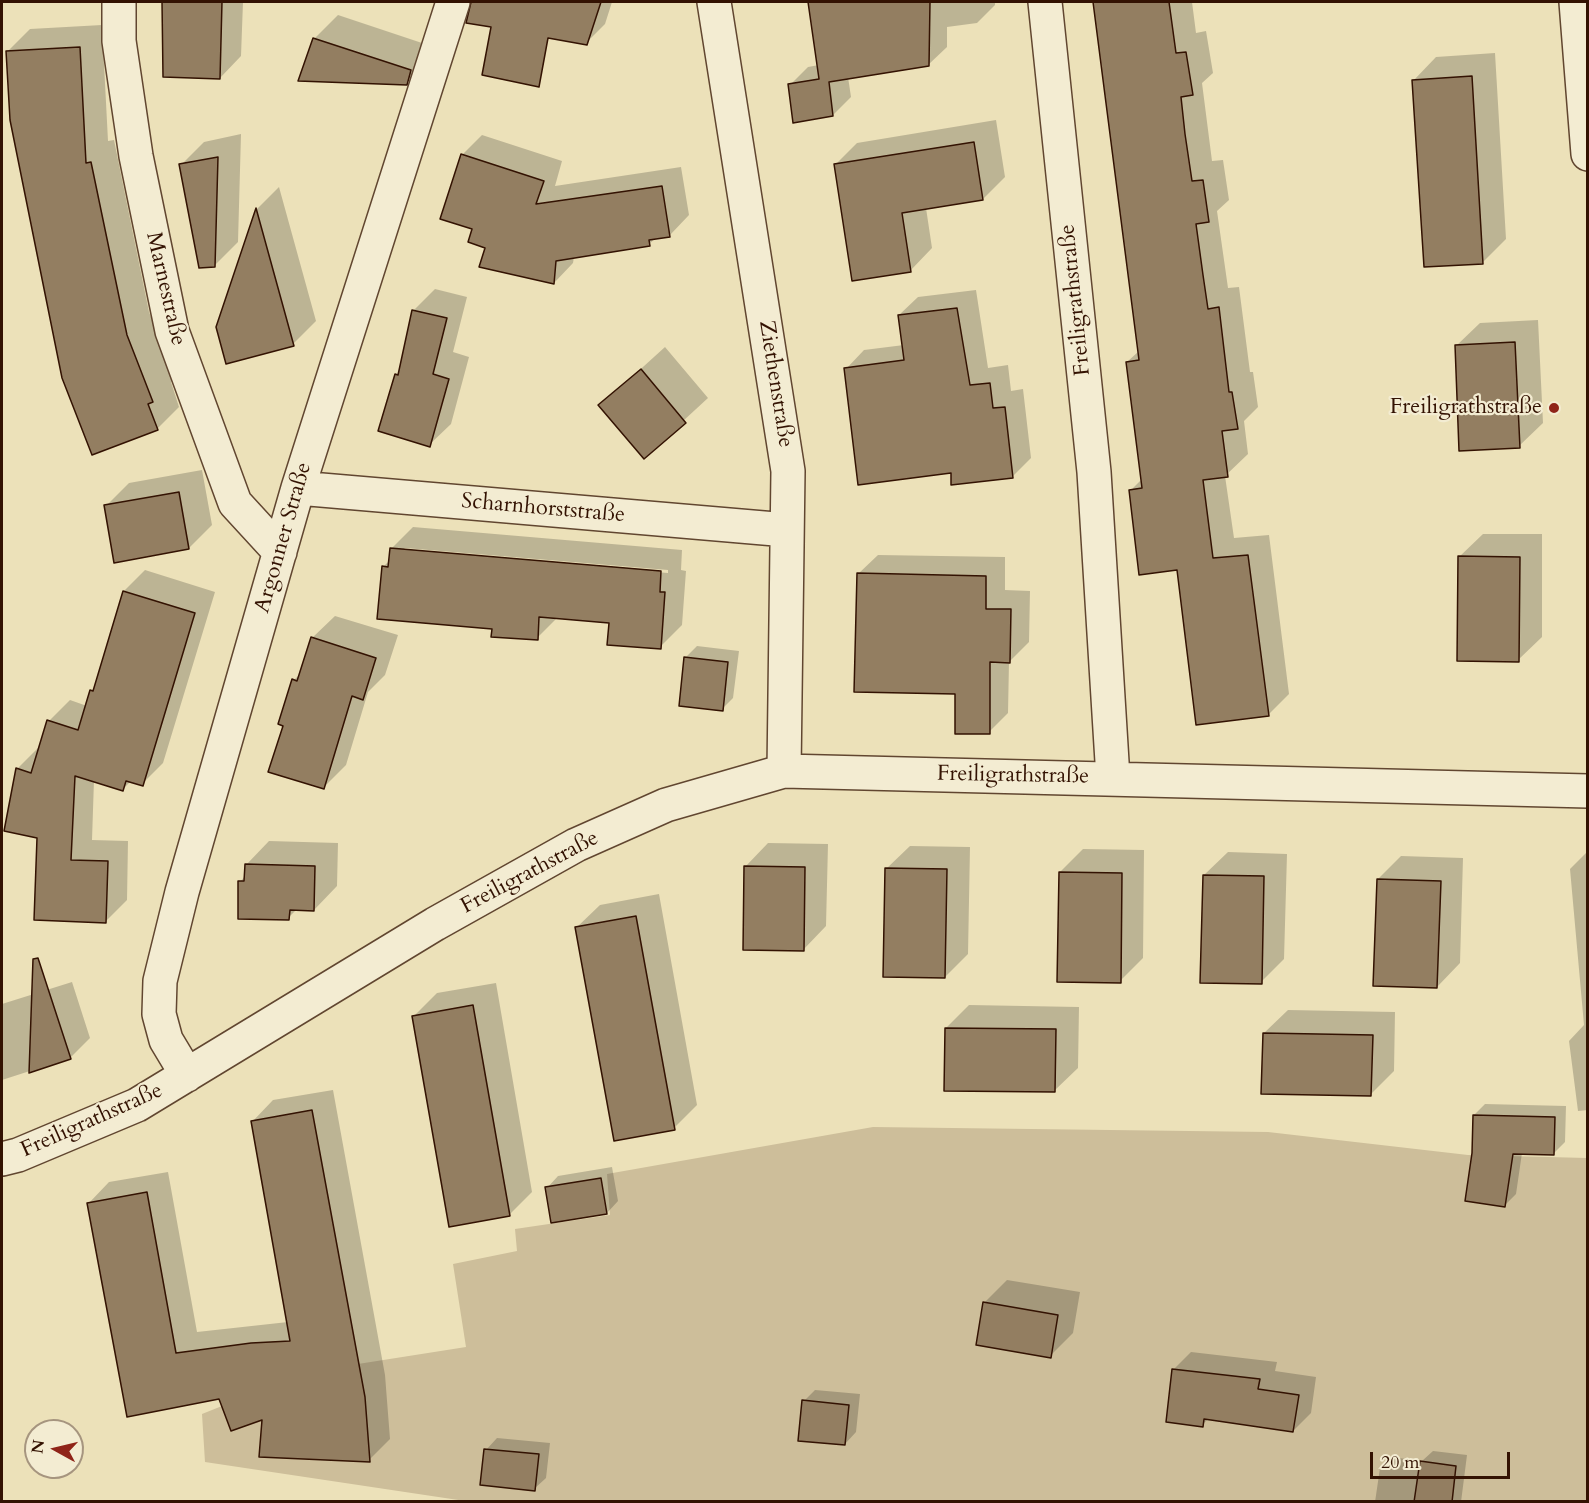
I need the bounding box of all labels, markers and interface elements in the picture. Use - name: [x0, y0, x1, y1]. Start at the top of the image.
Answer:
- street label: Freiligrathstraße: [1055, 223, 1097, 377]
- street label: Marnestraße: [139, 230, 191, 348]
- street label: Ziethenstraße: [752, 319, 798, 449]
- place label: Freiligrathstraße: [1390, 395, 1542, 421]
- marker: Freiligrathstraße: [1547, 401, 1561, 415]
- street label: Argonner Straße: [250, 460, 318, 616]
- street label: Scharnhorststraße: [460, 489, 626, 529]
- street label: Freiligrathstraße: [937, 761, 1089, 791]
- street label: Freiligrathstraße: [457, 826, 603, 920]
- street label: Freiligrathstraße: [17, 1078, 167, 1164]
- north arrow: [24, 1419, 84, 1479]
- text: N: [26, 1438, 50, 1455]
- scale bar: [1373, 1440, 1512, 1478]
- text: 20 m: [1381, 1450, 1420, 1475]

